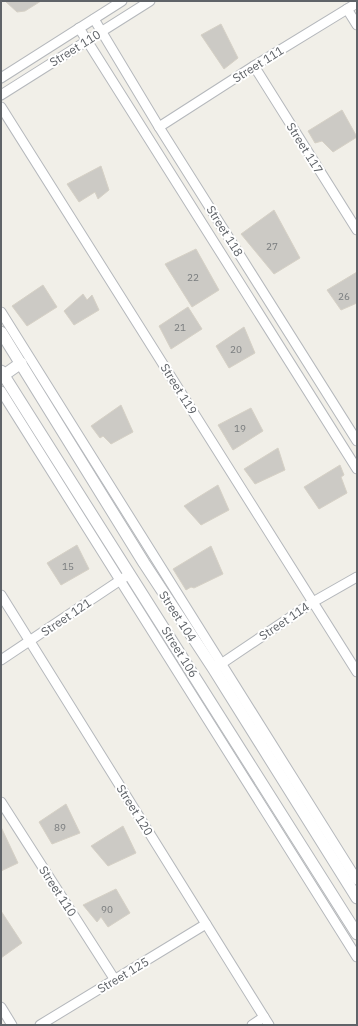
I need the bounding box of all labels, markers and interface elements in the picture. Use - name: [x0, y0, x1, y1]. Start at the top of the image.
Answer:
- street label: Street 110: [47, 26, 103, 70]
- street label: Street 111: [230, 42, 286, 86]
- street label: Street 117: [283, 120, 327, 176]
- street label: Street 118: [203, 203, 247, 259]
- house number: 27: [266, 240, 278, 253]
- house number: 22: [187, 271, 199, 284]
- house number: 26: [338, 290, 350, 303]
- house number: 21: [174, 321, 186, 334]
- house number: 20: [230, 343, 242, 356]
- street label: Street 119: [157, 361, 201, 417]
- house number: 19: [234, 422, 246, 435]
- house number: 15: [62, 560, 74, 573]
- street label: Street 104: [156, 588, 200, 644]
- street label: Street 121: [38, 595, 94, 639]
- street label: Street 114: [256, 599, 312, 643]
- street label: Street 106: [158, 624, 202, 680]
- street label: Street 120: [113, 782, 157, 838]
- house number: 89: [54, 821, 66, 834]
- street label: Street 110: [36, 863, 80, 919]
- house number: 90: [101, 903, 113, 916]
- street label: Street 125: [95, 954, 151, 996]

